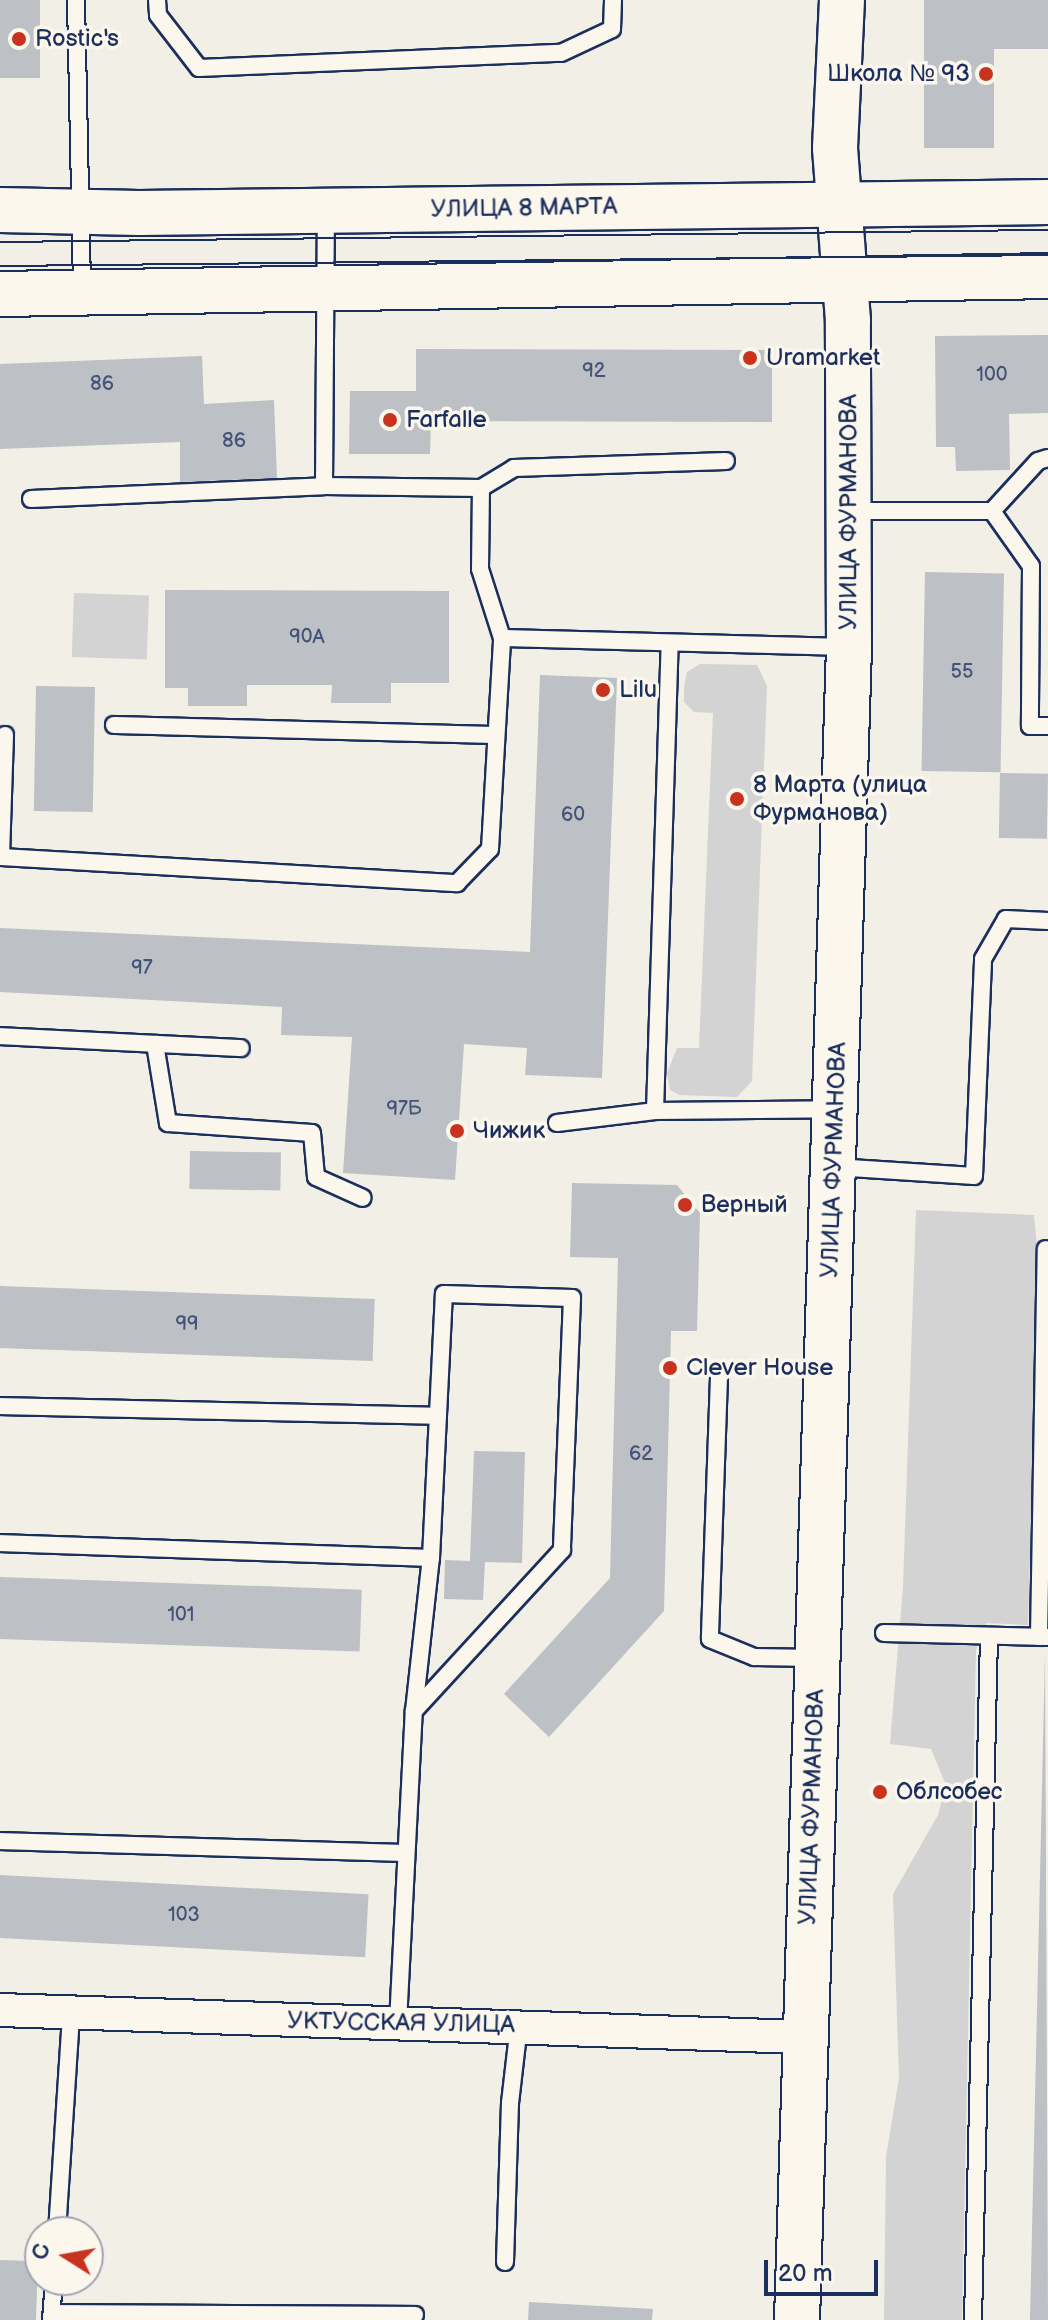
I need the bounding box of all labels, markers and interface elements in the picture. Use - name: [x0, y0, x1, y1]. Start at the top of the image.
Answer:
- place label: Rostic's: [35, 25, 119, 53]
- marker: Rostic's: [10, 30, 28, 48]
- place label: Школа № 93: [827, 60, 970, 88]
- marker: Школа № 93: [977, 65, 995, 83]
- street label: УЛИЦА 8 МАРТА: [430, 192, 618, 224]
- place label: Uramarket: [766, 344, 880, 372]
- marker: Uramarket: [741, 349, 759, 367]
- house number: 92: [582, 359, 606, 383]
- house number: 100: [976, 363, 1008, 387]
- house number: 86: [90, 372, 114, 396]
- street label: УЛИЦА ФУРМАНОВА: [835, 394, 863, 630]
- place label: Farfalle: [406, 406, 487, 434]
- marker: Farfalle: [381, 411, 399, 429]
- house number: 86: [222, 429, 246, 453]
- house number: 90А: [289, 625, 325, 649]
- house number: 55: [951, 660, 973, 684]
- place label: Lilu: [619, 676, 657, 704]
- marker: Lilu: [594, 681, 612, 699]
- place label: 8 Марта (улица Фурманова): [753, 771, 927, 827]
- marker: 8 Марта (улица Фурманова): [728, 790, 746, 808]
- house number: 60: [561, 803, 585, 827]
- house number: 97: [131, 956, 153, 980]
- street label: УЛИЦА ФУРМАНОВА: [815, 1042, 853, 1278]
- house number: 97Б: [386, 1097, 422, 1121]
- place label: Чижик: [473, 1117, 545, 1145]
- marker: Чижик: [448, 1122, 466, 1140]
- place label: Верный: [701, 1191, 788, 1219]
- marker: Верный: [676, 1196, 694, 1214]
- house number: 99: [175, 1312, 199, 1336]
- place label: Clever House: [686, 1354, 833, 1382]
- marker: Clever House: [661, 1359, 679, 1377]
- house number: 62: [629, 1442, 653, 1466]
- house number: 101: [167, 1603, 195, 1627]
- street label: УЛИЦА ФУРМАНОВА: [793, 1689, 831, 1925]
- place label: Облсобес: [896, 1778, 1003, 1806]
- marker: Облсобес: [871, 1783, 889, 1801]
- house number: 103: [168, 1903, 200, 1927]
- street label: УКТУССКАЯ УЛИЦА: [287, 2007, 515, 2039]
- north arrow: [24, 2216, 104, 2296]
- text: С: [27, 2242, 57, 2262]
- scale bar: [768, 2244, 882, 2294]
- text: 20 m: [778, 2259, 833, 2288]

